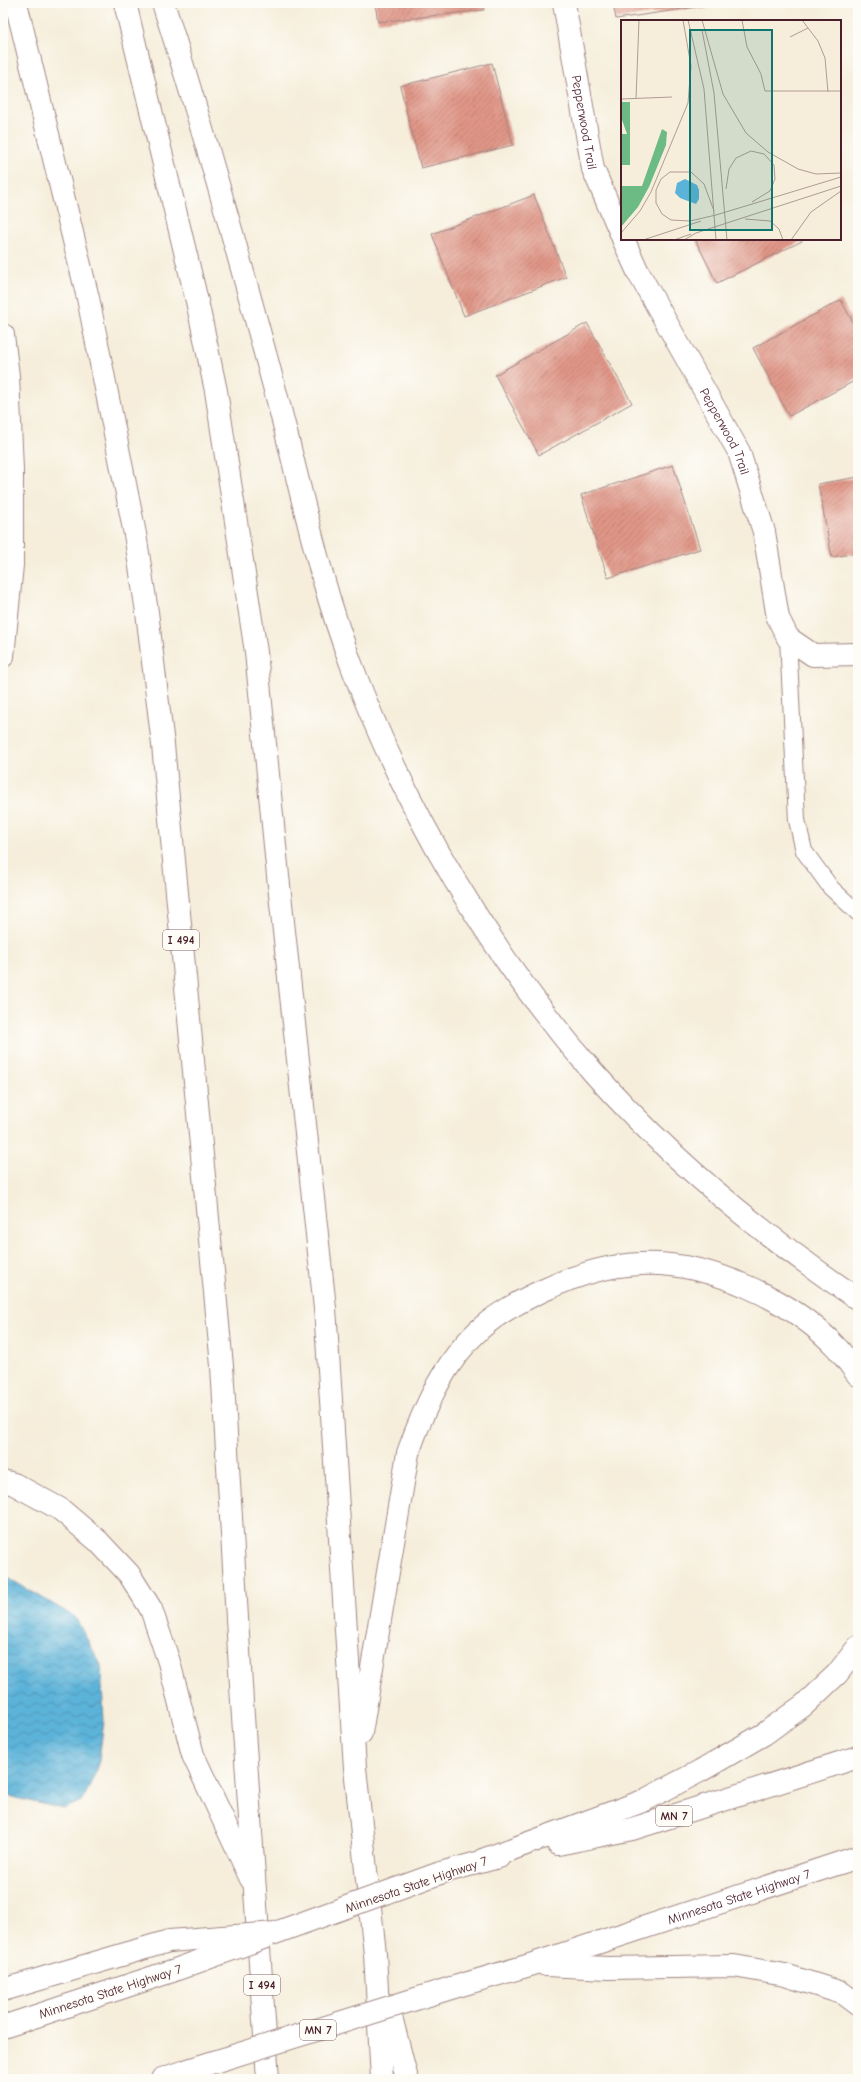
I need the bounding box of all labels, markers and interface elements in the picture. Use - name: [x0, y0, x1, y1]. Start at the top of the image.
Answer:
- inset map: [621, 20, 841, 240]
- street label: Pepperwood Trail: [569, 74, 600, 171]
- street label: Pepperwood Trail: [697, 385, 753, 476]
- road number: I 494: [163, 930, 199, 950]
- road number: MN 7: [656, 1806, 692, 1826]
- street label: Minnesota State Highway 7: [343, 1853, 489, 1916]
- street label: Minnesota State Highway 7: [665, 1866, 812, 1927]
- street label: Minnesota State Highway 7: [37, 1961, 184, 2022]
- road number: I 494: [244, 1975, 280, 1995]
- road number: MN 7: [300, 2020, 336, 2040]

